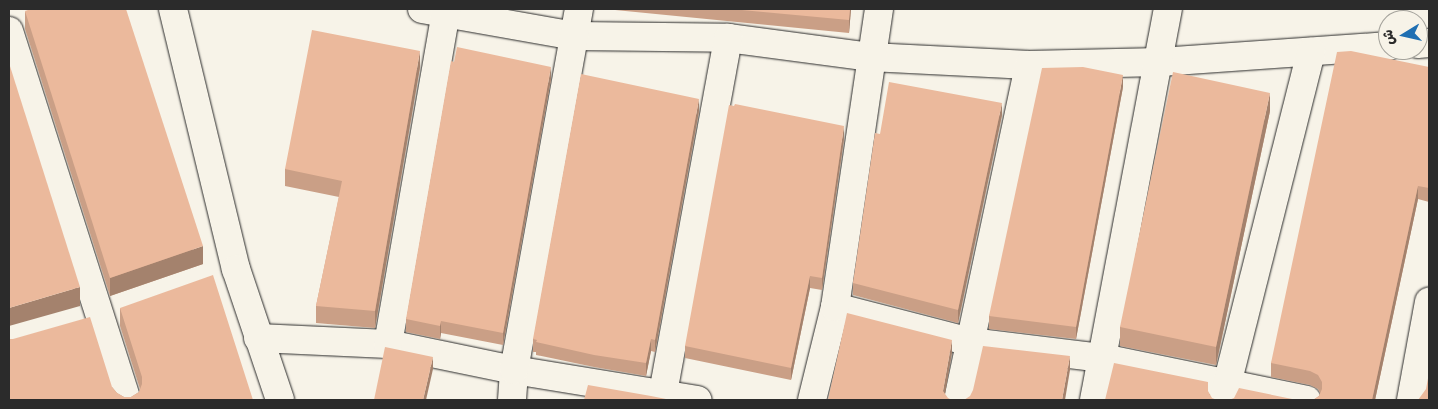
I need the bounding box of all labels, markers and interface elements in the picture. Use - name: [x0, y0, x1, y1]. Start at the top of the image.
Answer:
- north arrow: [1378, 10, 1428, 60]
- text: ش: [1379, 28, 1398, 46]

